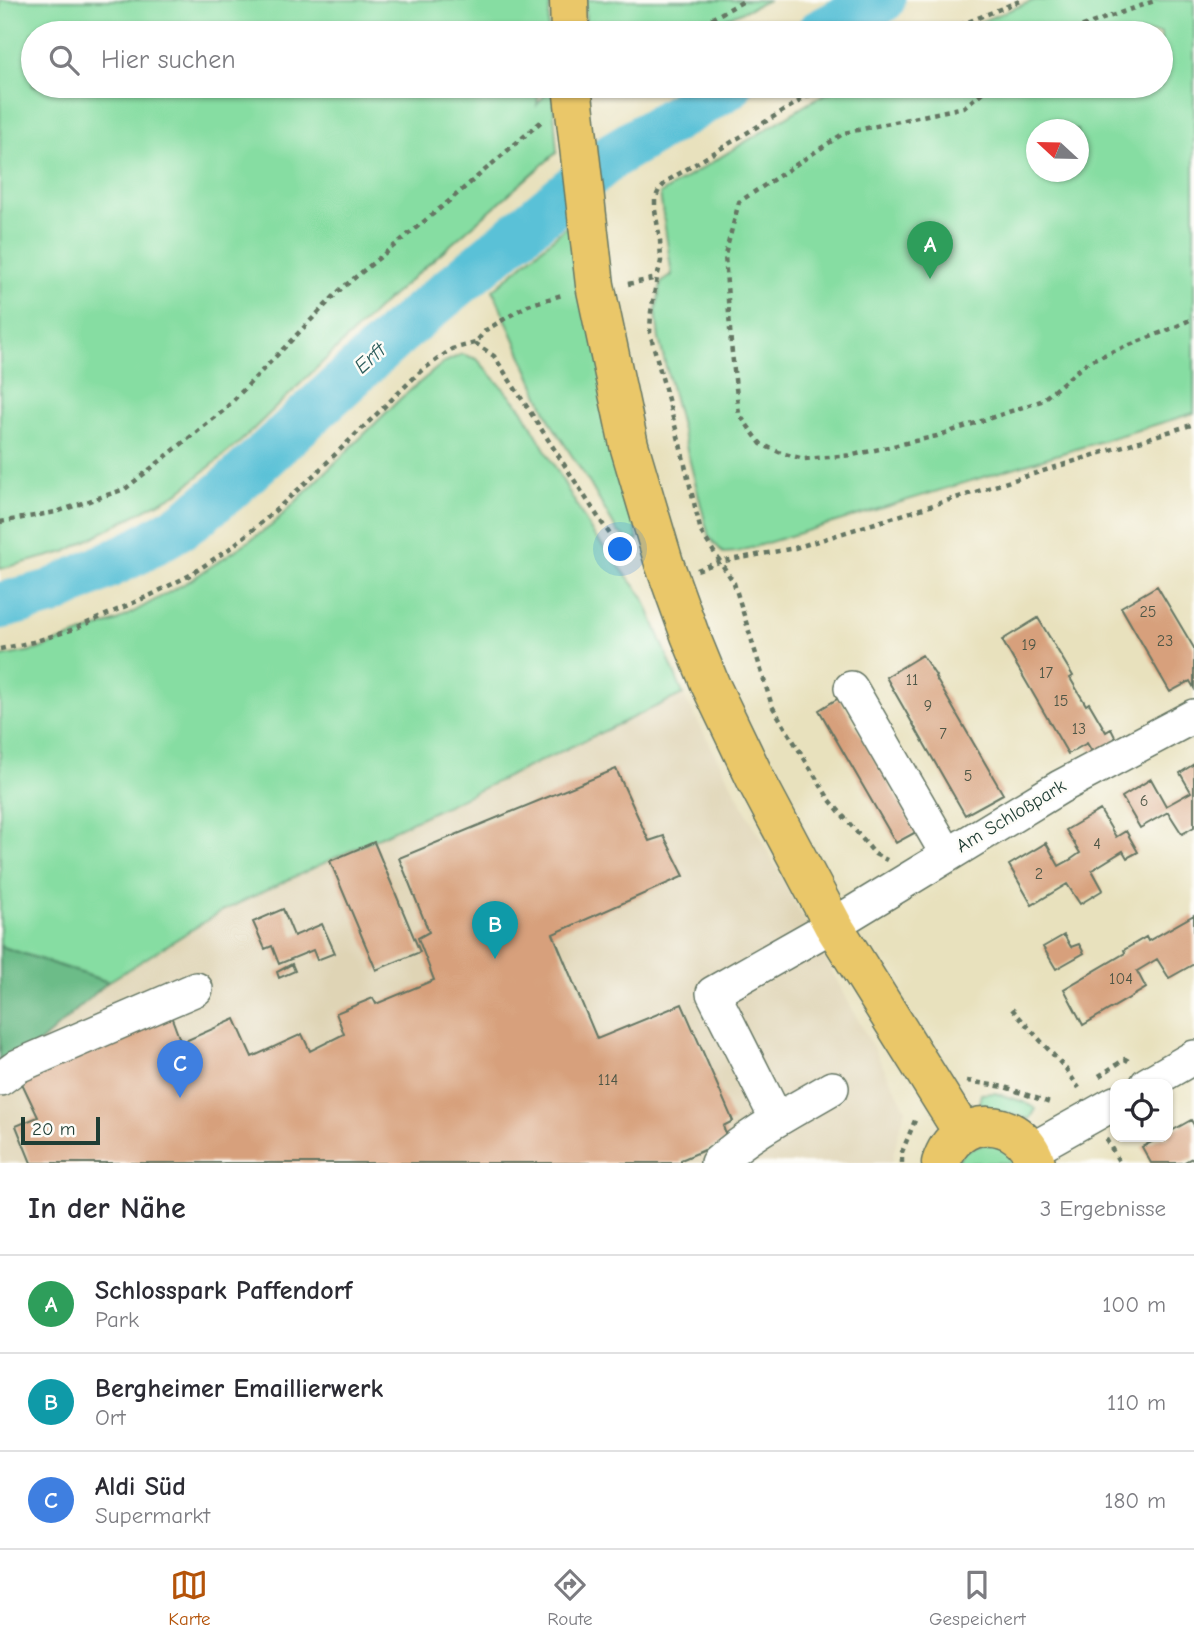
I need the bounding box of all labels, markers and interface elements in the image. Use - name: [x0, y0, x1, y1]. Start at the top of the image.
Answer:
- search box: [21, 21, 1173, 98]
- icon: search: [45, 41, 83, 79]
- text: Hier suchen: [101, 45, 236, 75]
- north arrow: [1026, 119, 1089, 182]
- pin: A: [907, 221, 953, 279]
- water label: Erft: [349, 337, 392, 378]
- your location: [603, 532, 637, 566]
- house number: 25: [1139, 603, 1157, 621]
- house number: 23: [1157, 632, 1173, 650]
- house number: 19: [1022, 636, 1036, 654]
- house number: 17: [1039, 664, 1053, 682]
- house number: 11: [906, 671, 918, 689]
- house number: 15: [1053, 692, 1069, 710]
- house number: 9: [924, 697, 932, 715]
- house number: 13: [1072, 720, 1086, 738]
- house number: 7: [939, 725, 947, 743]
- house number: 5: [964, 767, 972, 785]
- street label: Am Schloßpark: [952, 774, 1070, 857]
- house number: 6: [1140, 792, 1148, 810]
- house number: 4: [1093, 835, 1101, 853]
- house number: 2: [1035, 865, 1043, 883]
- pin: B: [472, 901, 518, 959]
- house number: 104: [1109, 970, 1133, 988]
- pin: C: [157, 1040, 203, 1098]
- house number: 114: [598, 1071, 618, 1089]
- map controls: [1110, 1079, 1173, 1142]
- button: locate: [1110, 1079, 1173, 1142]
- scale bar: [21, 1114, 100, 1146]
- text: 20 m: [32, 1118, 76, 1140]
- text: In der Nähe: [28, 1191, 186, 1226]
- text: 3 Ergebnisse: [1040, 1195, 1166, 1222]
- text: Schlosspark Paffendorf: [95, 1276, 352, 1306]
- text: A: [45, 1291, 57, 1318]
- text: 100 m: [1102, 1291, 1166, 1318]
- text: Park: [95, 1306, 139, 1333]
- text: Bergheimer Emaillierwerk: [95, 1374, 383, 1404]
- text: B: [44, 1389, 58, 1416]
- text: 110 m: [1107, 1389, 1166, 1416]
- text: Ort: [95, 1404, 126, 1431]
- text: Aldi Süd: [95, 1472, 186, 1502]
- text: C: [44, 1487, 58, 1514]
- text: 180 m: [1104, 1487, 1166, 1514]
- text: Supermarkt: [95, 1502, 210, 1529]
- tab: Karte: [168, 1566, 211, 1630]
- tab: Route: [547, 1566, 592, 1630]
- tab: Gespeichert: [929, 1566, 1026, 1630]

